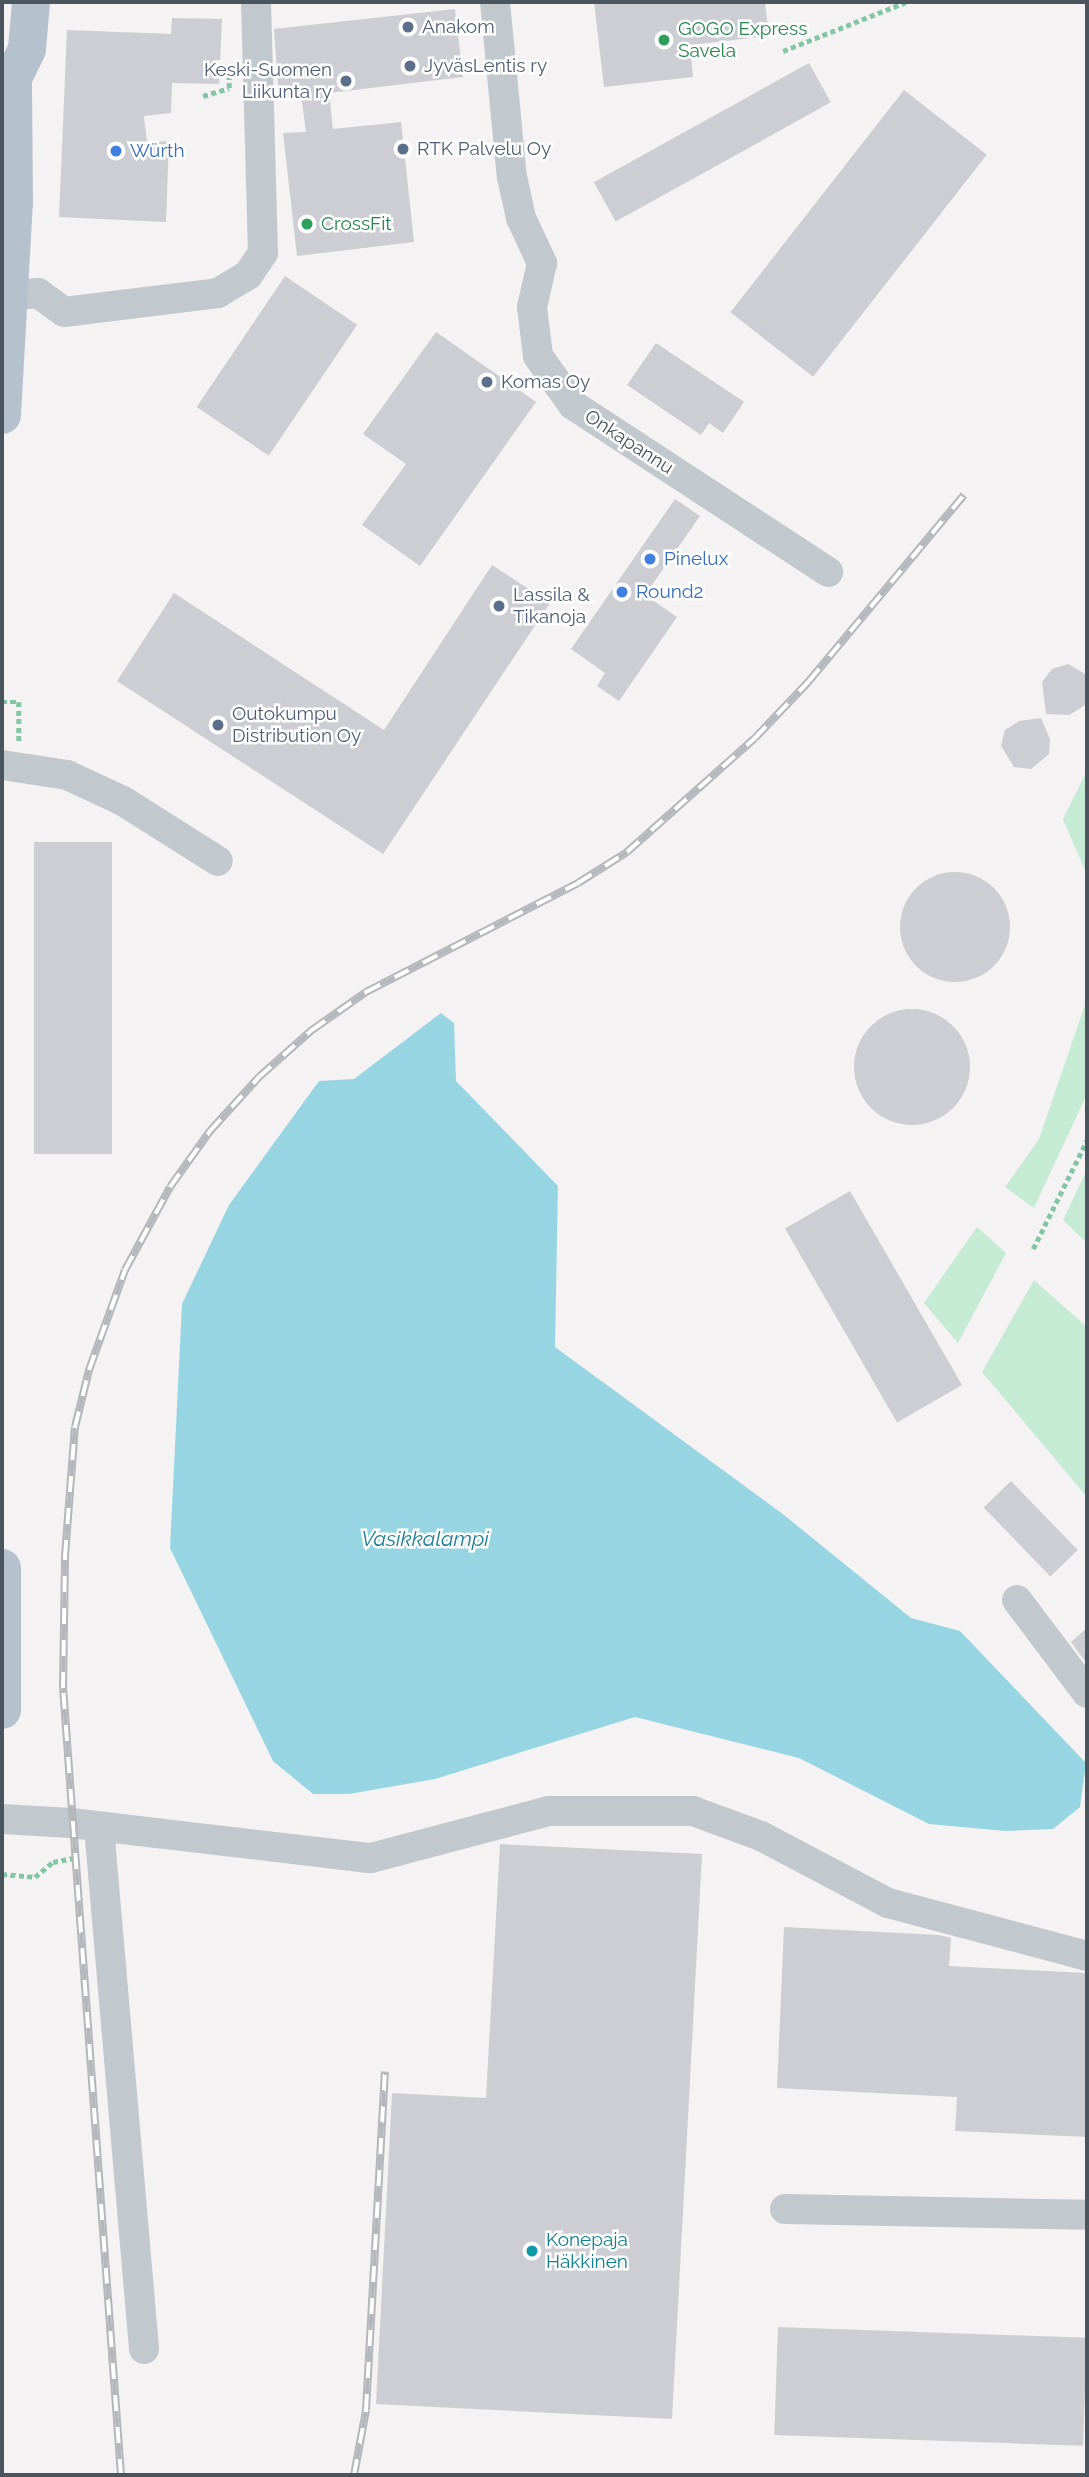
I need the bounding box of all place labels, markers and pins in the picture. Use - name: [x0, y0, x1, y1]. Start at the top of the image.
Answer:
- place label: Anakom: [422, 16, 495, 38]
- place label: GOGO Express Savela: [678, 18, 807, 62]
- marker: Anakom: [400, 19, 416, 35]
- marker: GOGO Express Savela: [656, 32, 672, 48]
- place label: JyväsLentis ry: [424, 55, 547, 77]
- marker: JyväsLentis ry: [402, 58, 418, 74]
- place label: Keski-Suomen Liikunta ry: [204, 59, 332, 103]
- marker: Keski-Suomen Liikunta ry: [338, 73, 354, 89]
- place label: RTK Palvelu Oy: [417, 138, 552, 160]
- place label: Würth: [130, 140, 185, 162]
- marker: RTK Palvelu Oy: [395, 141, 411, 157]
- marker: Würth: [108, 143, 124, 159]
- place label: CrossFit: [321, 213, 392, 235]
- marker: CrossFit: [299, 216, 315, 232]
- place label: Komas Oy: [501, 371, 590, 393]
- marker: Komas Oy: [479, 374, 495, 390]
- place label: Pinelux: [664, 548, 728, 570]
- marker: Pinelux: [642, 551, 658, 567]
- place label: Round2: [636, 581, 703, 603]
- place label: Lassila & Tikanoja: [513, 584, 590, 628]
- marker: Round2: [614, 584, 630, 600]
- marker: Lassila & Tikanoja: [491, 598, 507, 614]
- place label: Outokumpu Distribution Oy: [232, 703, 361, 747]
- marker: Outokumpu Distribution Oy: [210, 717, 226, 733]
- place label: Konepaja Häkkinen: [546, 2229, 628, 2273]
- marker: Konepaja Häkkinen: [524, 2243, 540, 2259]

